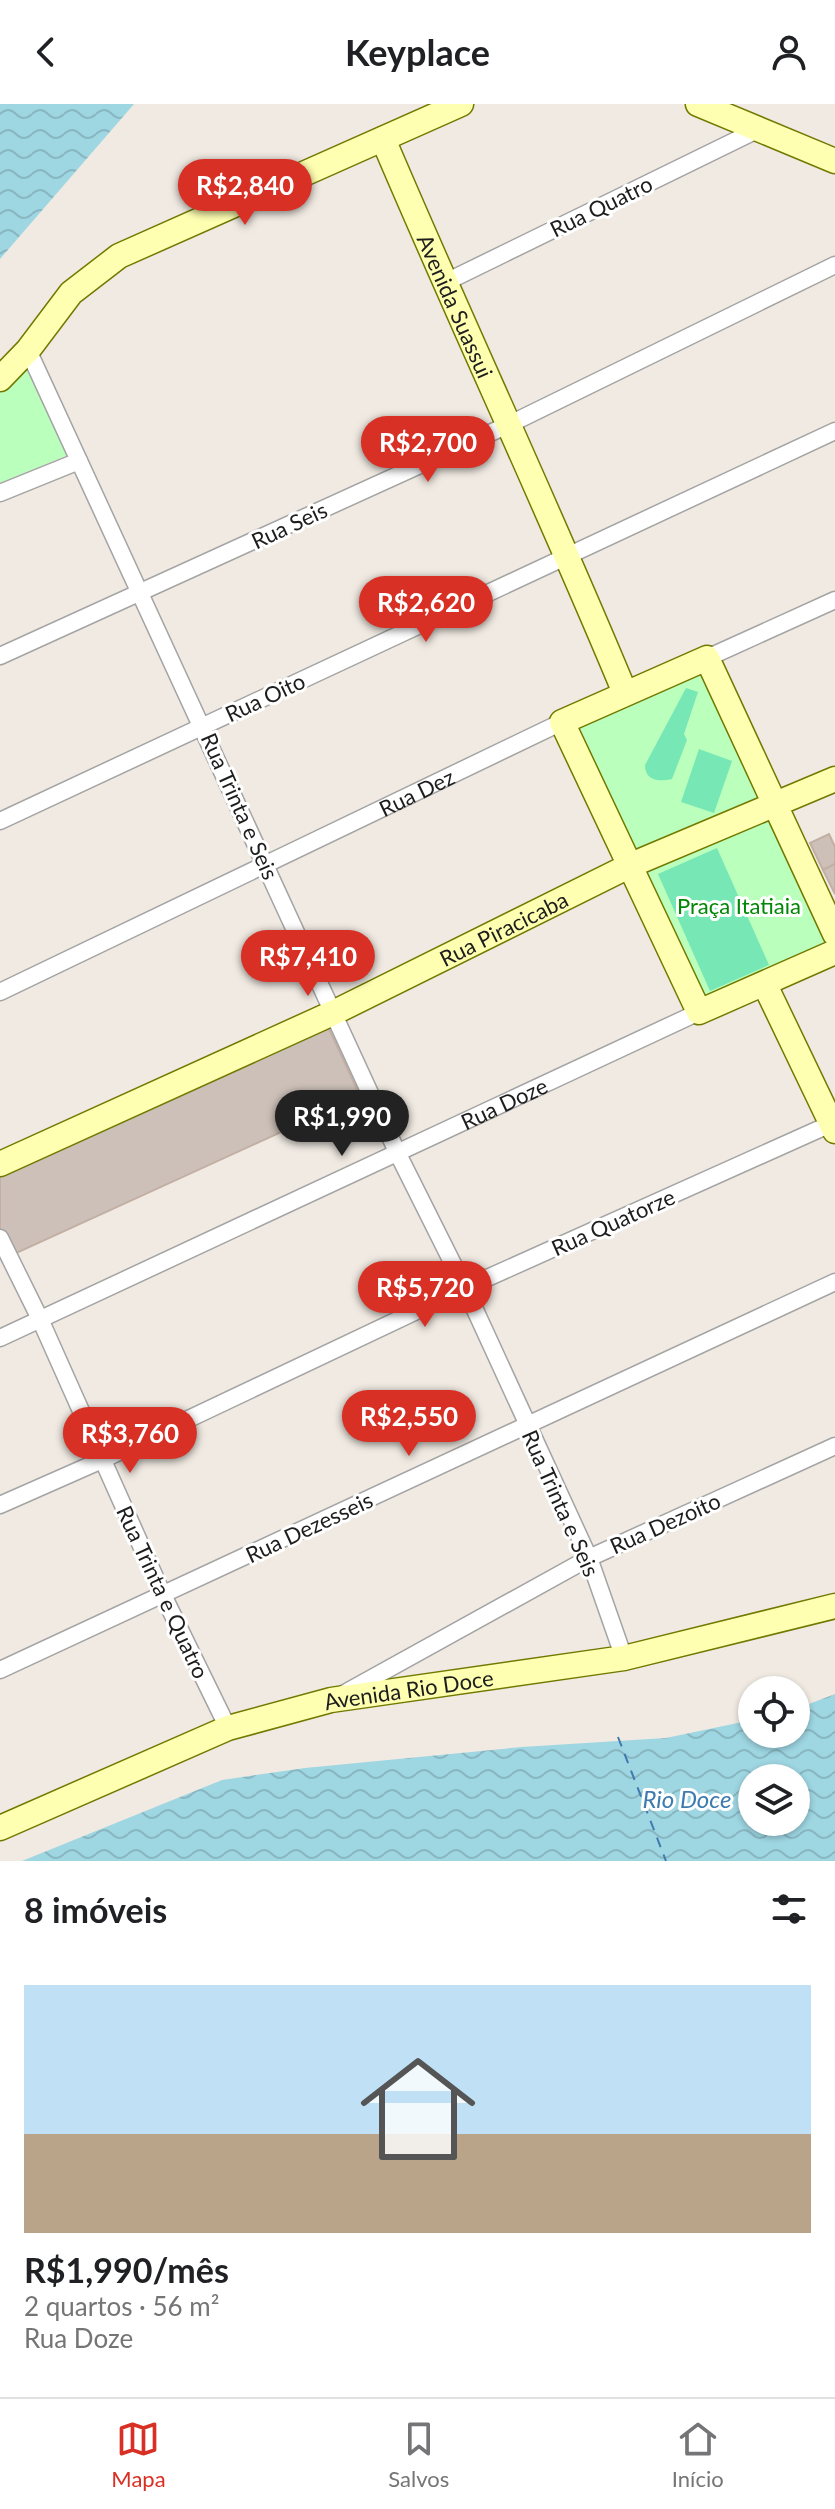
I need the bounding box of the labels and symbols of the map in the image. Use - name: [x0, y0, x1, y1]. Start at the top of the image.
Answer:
- pin: R$2,840: [171, 159, 319, 227]
- street label: Rua Quatro: [545, 170, 657, 242]
- street label: Avenida Suassui: [412, 230, 499, 382]
- pin: R$2,700: [354, 416, 502, 484]
- street label: Rua Seis: [247, 496, 331, 554]
- pin: R$2,620: [352, 576, 500, 644]
- street label: Rua Oito: [221, 667, 309, 727]
- street label: Rua Trinta e Seis: [196, 729, 284, 883]
- street label: Rua Dez: [374, 762, 459, 821]
- street label: Rua Piracicaba: [435, 885, 572, 972]
- park label: Praça Itatiaia: [677, 892, 801, 919]
- pin: R$7,410: [234, 930, 382, 998]
- street label: Rua Doze: [456, 1071, 551, 1135]
- pin: R$1,990: [268, 1090, 416, 1158]
- street label: Rua Quatorze: [547, 1183, 679, 1261]
- pin: R$5,720: [351, 1261, 499, 1329]
- pin: R$2,550: [335, 1390, 483, 1458]
- pin: R$3,760: [56, 1407, 204, 1475]
- street label: Rua Trinta e Seis: [517, 1426, 605, 1580]
- street label: Rua Dezesseis: [241, 1486, 377, 1568]
- street label: Rua Dezoito: [606, 1487, 724, 1559]
- street label: Rua Trinta e Quatro: [111, 1501, 215, 1683]
- street label: Avenida Rio Doce: [320, 1663, 495, 1715]
- water label: Rio Doce: [643, 1784, 731, 1813]

